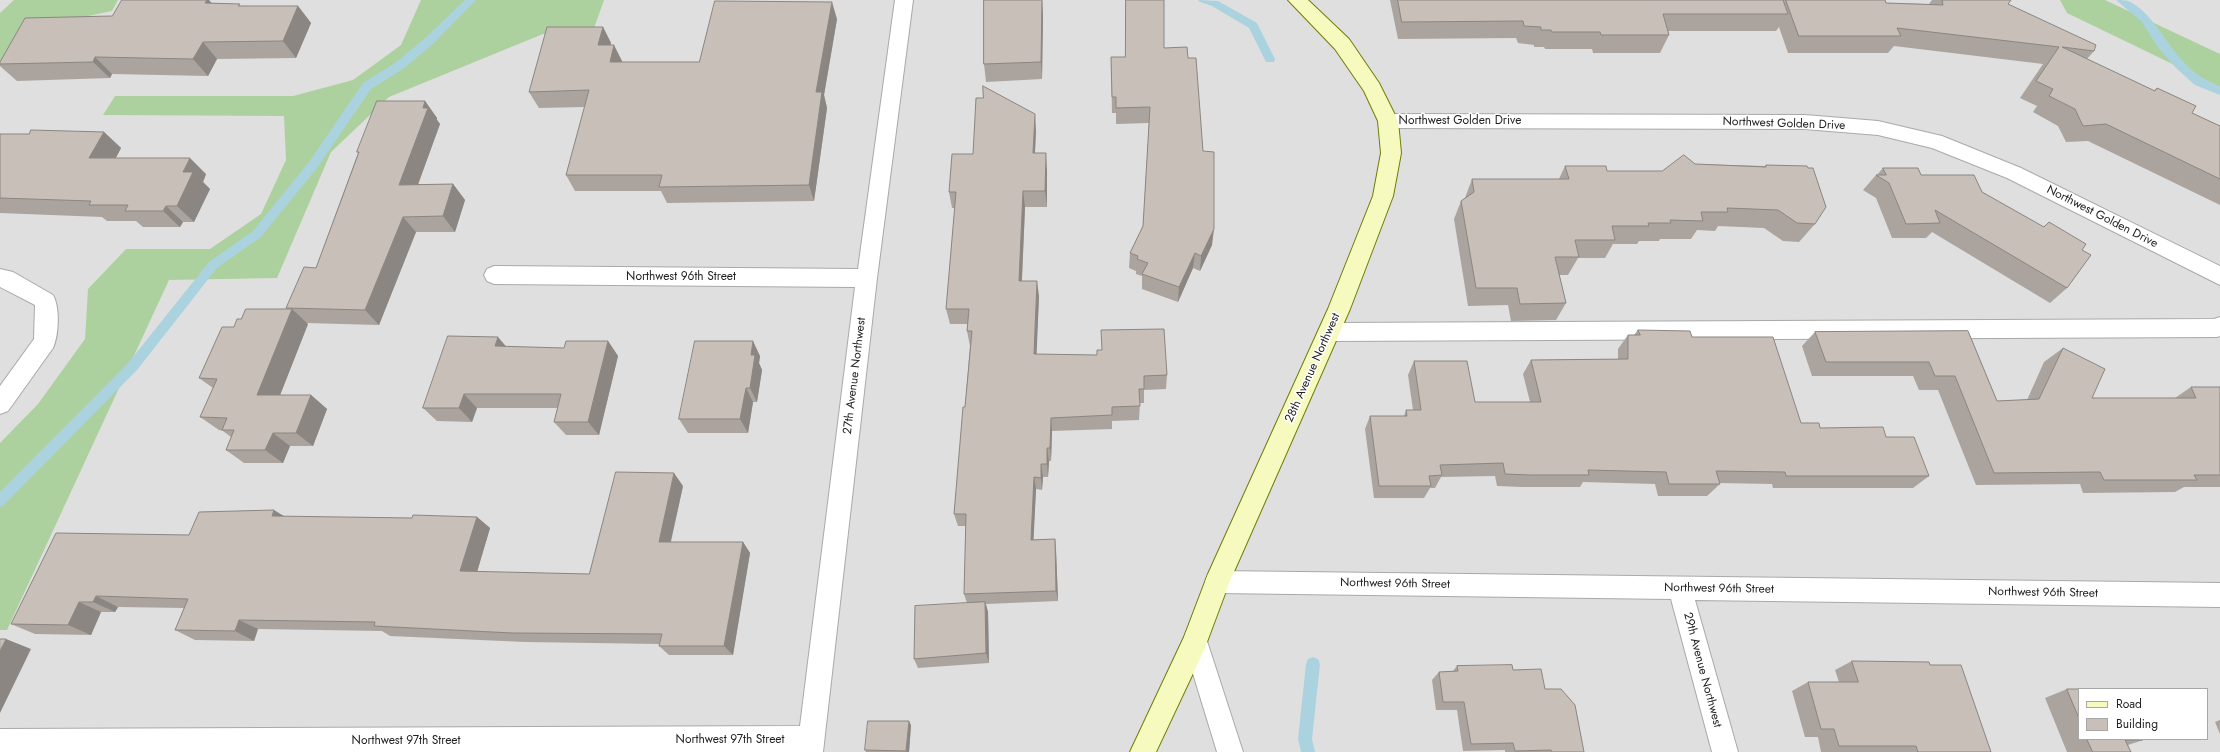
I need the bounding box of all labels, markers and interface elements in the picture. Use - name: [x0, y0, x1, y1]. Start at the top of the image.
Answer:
- street label: Northwest Golden Drive: [1399, 114, 1521, 128]
- street label: Northwest Golden Drive: [1722, 115, 1846, 133]
- street label: Northwest Golden Drive: [2044, 183, 2160, 251]
- street label: Northwest 96th Street: [626, 270, 736, 284]
- street label: 28th Avenue Northwest: [1282, 311, 1344, 425]
- street label: 27th Avenue Northwest: [841, 317, 869, 435]
- street label: Northwest 96th Street: [1340, 576, 1450, 592]
- street label: Northwest 96th Street: [1664, 581, 1774, 597]
- street label: Northwest 96th Street: [1988, 585, 2098, 601]
- street label: 29th Avenue Northwest: [1680, 611, 1724, 729]
- legend: [2078, 688, 2208, 740]
- text: Road: [2116, 695, 2142, 713]
- text: Building: [2116, 715, 2158, 733]
- street label: Northwest 97th Street: [676, 733, 784, 747]
- street label: Northwest 97th Street: [352, 734, 460, 748]

